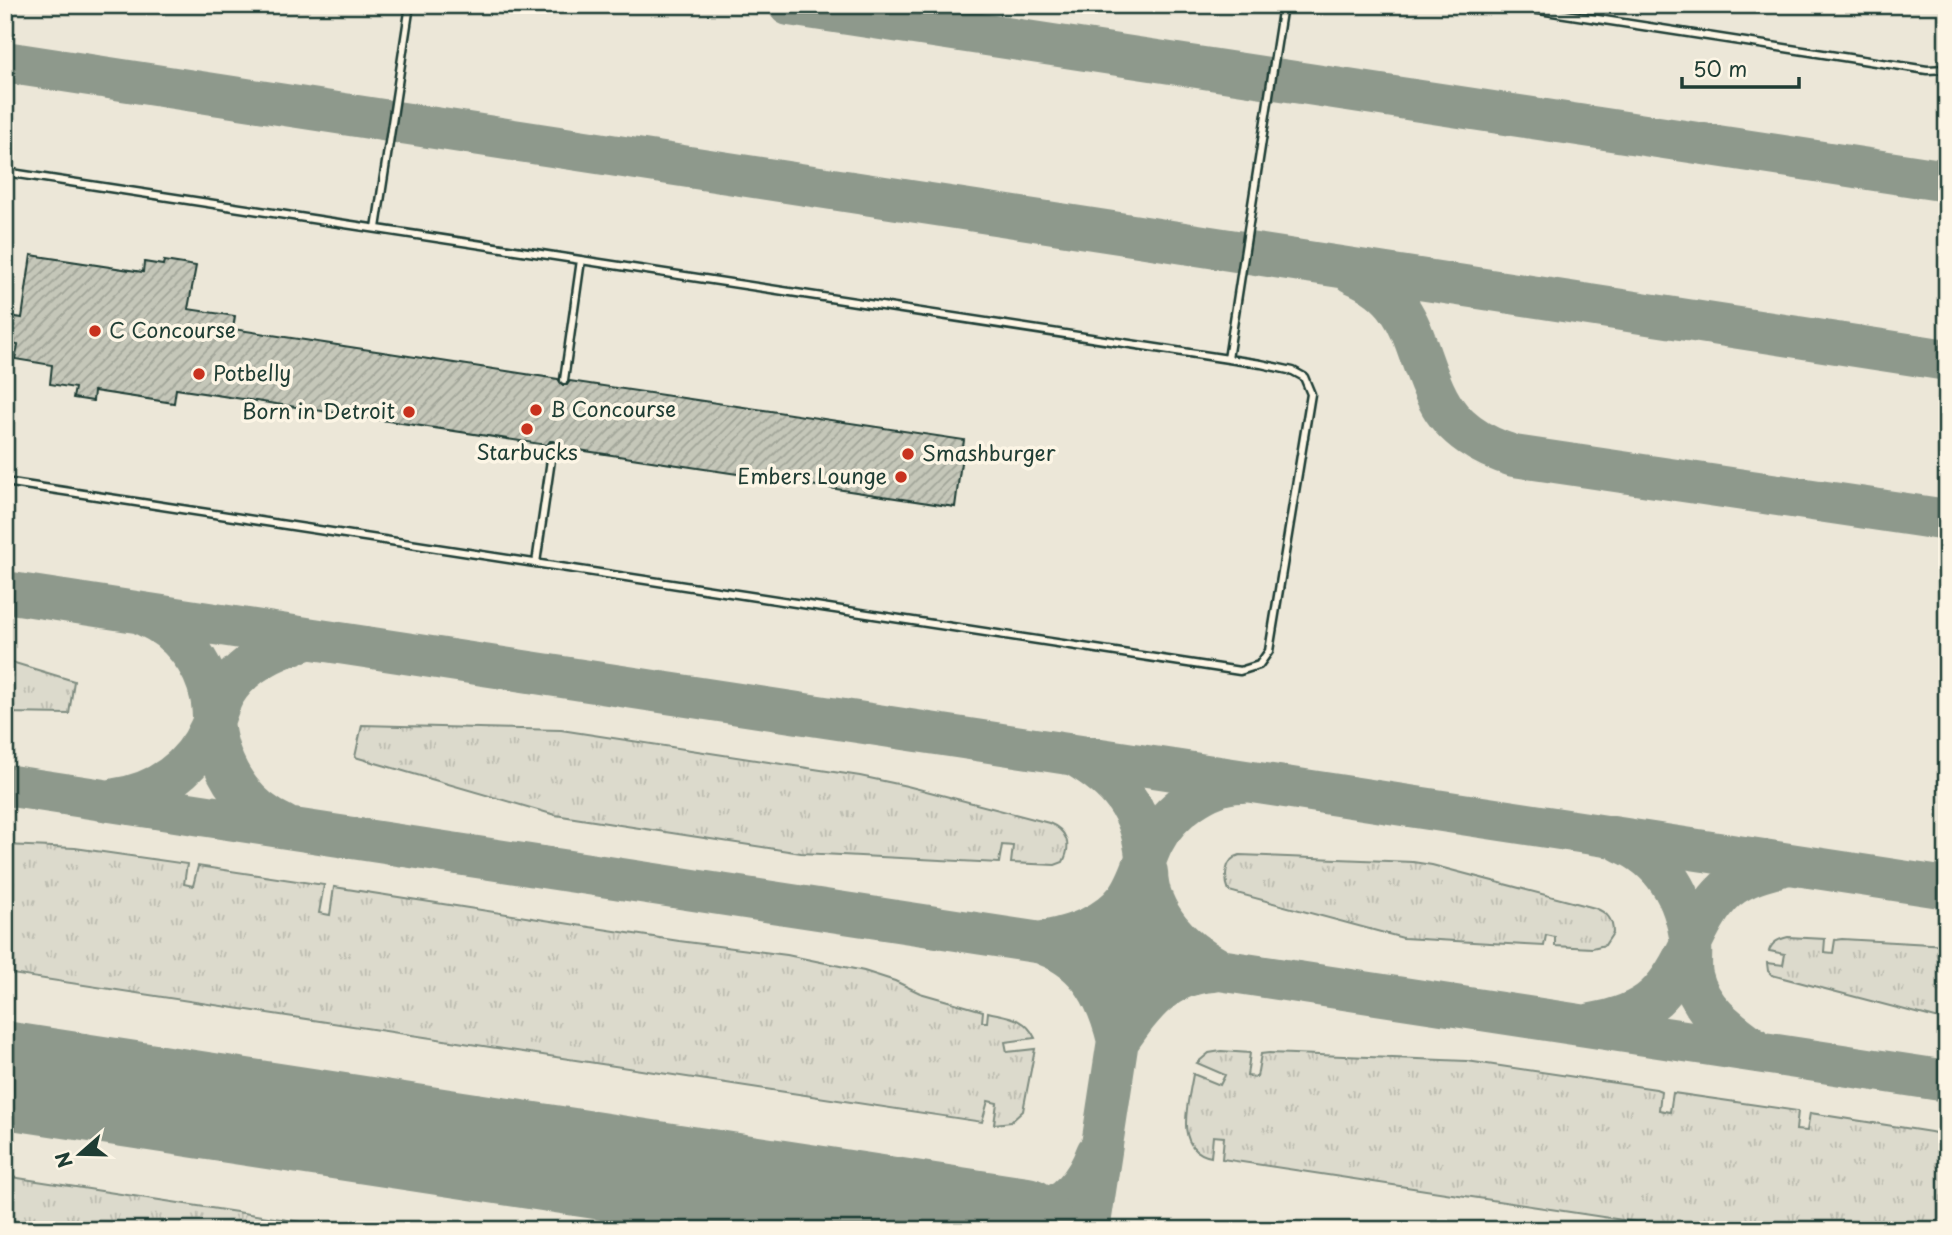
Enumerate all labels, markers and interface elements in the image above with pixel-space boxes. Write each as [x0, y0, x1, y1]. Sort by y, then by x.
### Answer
scale bar [1682, 46, 1800, 90]
text: 50 m [1693, 52, 1747, 84]
place label: C Concourse [109, 313, 236, 345]
marker: C Concourse [87, 323, 103, 339]
place label: Potbelly [213, 356, 291, 388]
marker: Potbelly [191, 366, 207, 382]
place label: B Concourse [550, 392, 676, 424]
place label: Born in Detroit [242, 394, 395, 426]
marker: B Concourse [528, 402, 544, 418]
marker: Born in Detroit [401, 404, 417, 420]
marker: Starbucks [519, 421, 535, 437]
place label: Starbucks [476, 435, 578, 467]
place label: Smashburger [922, 436, 1056, 468]
marker: Smashburger [900, 446, 916, 462]
place label: Embers Lounge [737, 459, 887, 491]
marker: Embers Lounge [893, 469, 909, 485]
north arrow [46, 1120, 116, 1190]
text: N [47, 1148, 79, 1172]

